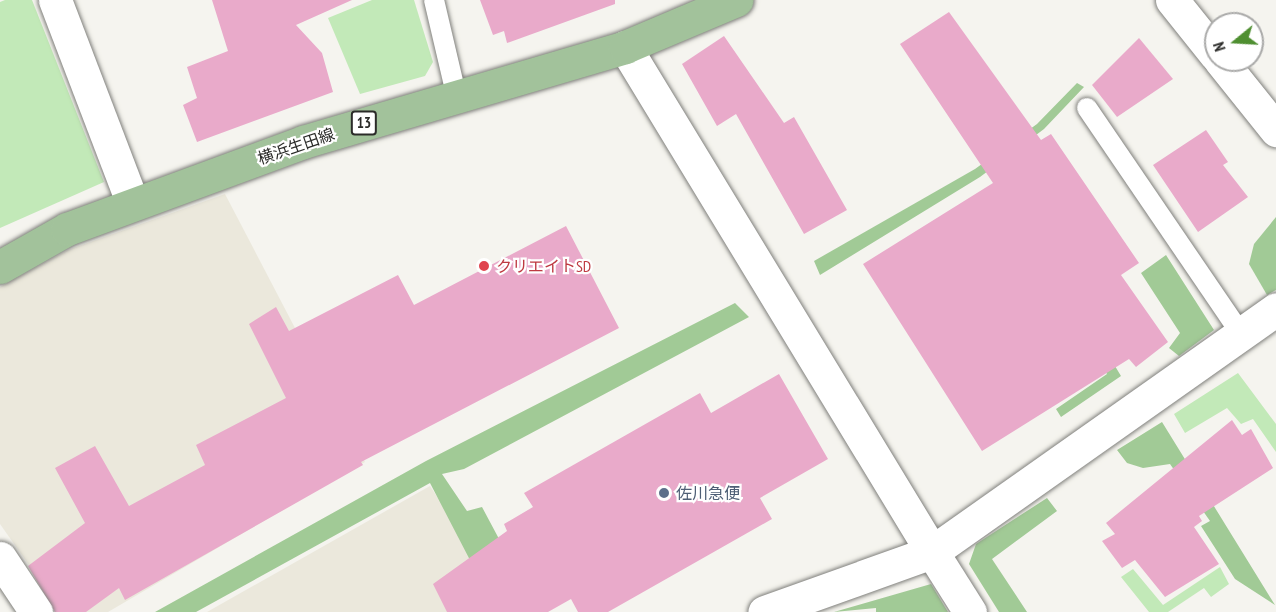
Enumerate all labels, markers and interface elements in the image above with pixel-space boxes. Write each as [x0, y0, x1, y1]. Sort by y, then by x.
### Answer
north arrow [1204, 12, 1264, 72]
text: N [1208, 40, 1230, 54]
road number: 13 [350, 111, 378, 135]
street label: 横浜生田線 [255, 124, 337, 168]
place label: クリエイトSD [496, 256, 591, 276]
marker: クリエイトSD [477, 259, 491, 273]
place label: 佐川急便 [676, 483, 740, 503]
marker: 佐川急便 [657, 486, 671, 500]

